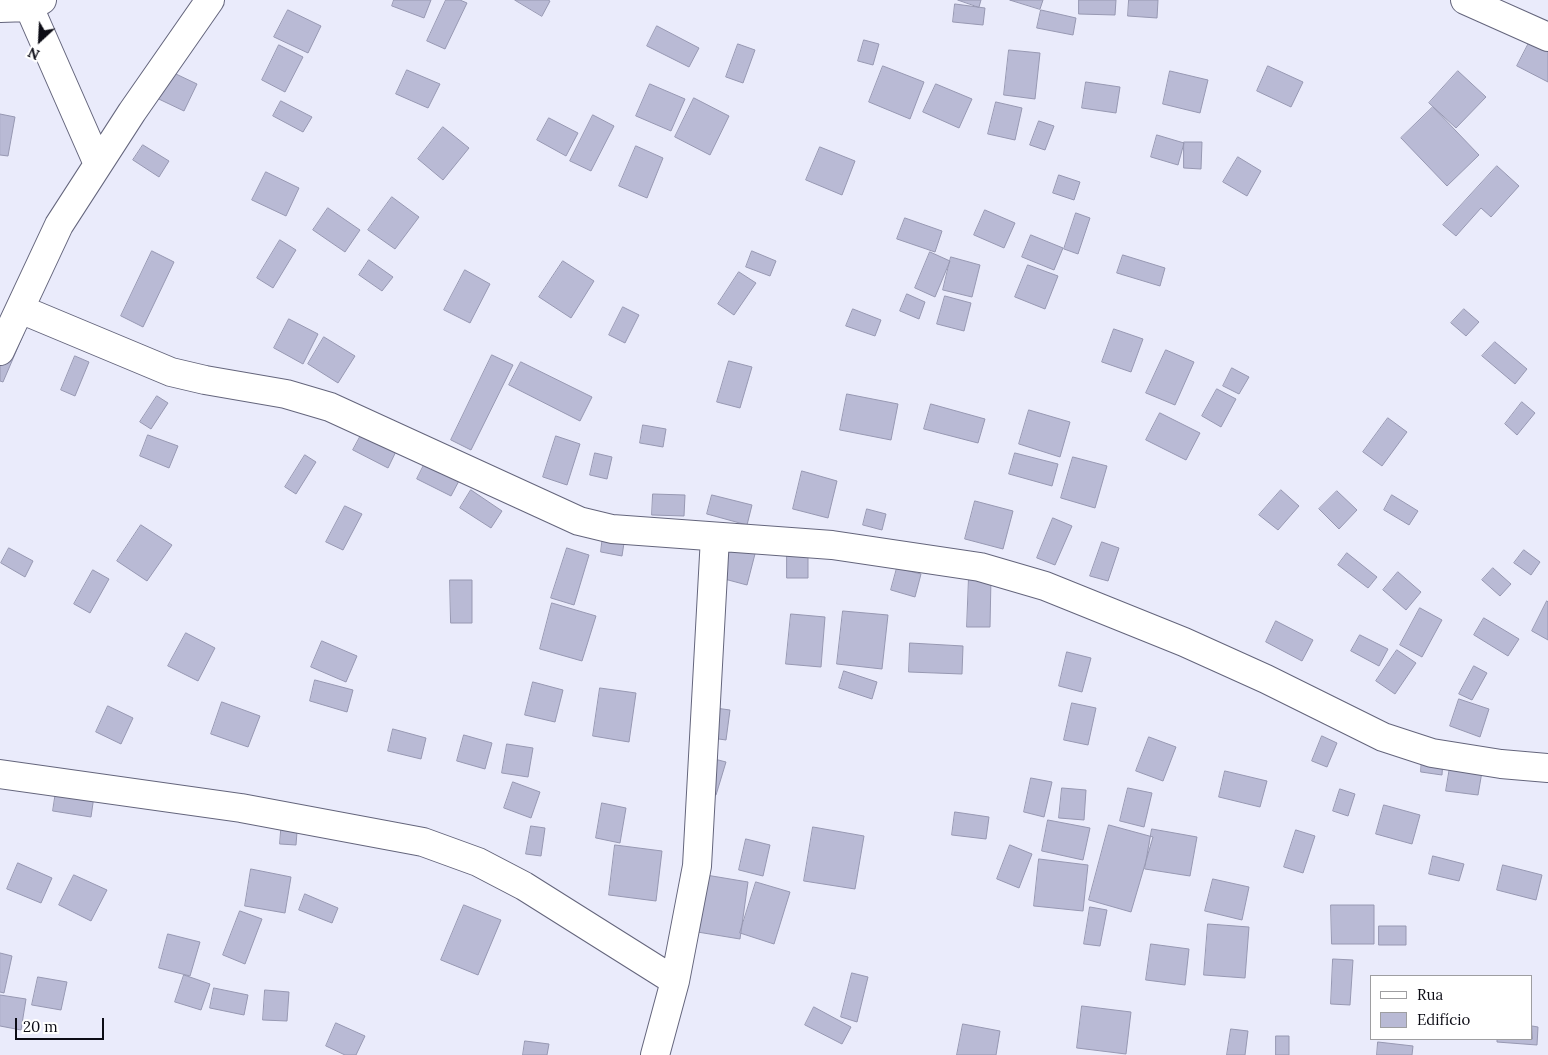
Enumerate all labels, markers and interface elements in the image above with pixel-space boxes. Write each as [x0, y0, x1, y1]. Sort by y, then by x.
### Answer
north arrow [15, 15, 65, 65]
text: N [25, 43, 42, 64]
legend [1370, 975, 1533, 1040]
text: Rua [1417, 985, 1443, 1004]
scale bar [18, 1008, 106, 1040]
text: Edifício [1417, 1010, 1470, 1029]
text: 20 m [23, 1017, 58, 1036]

